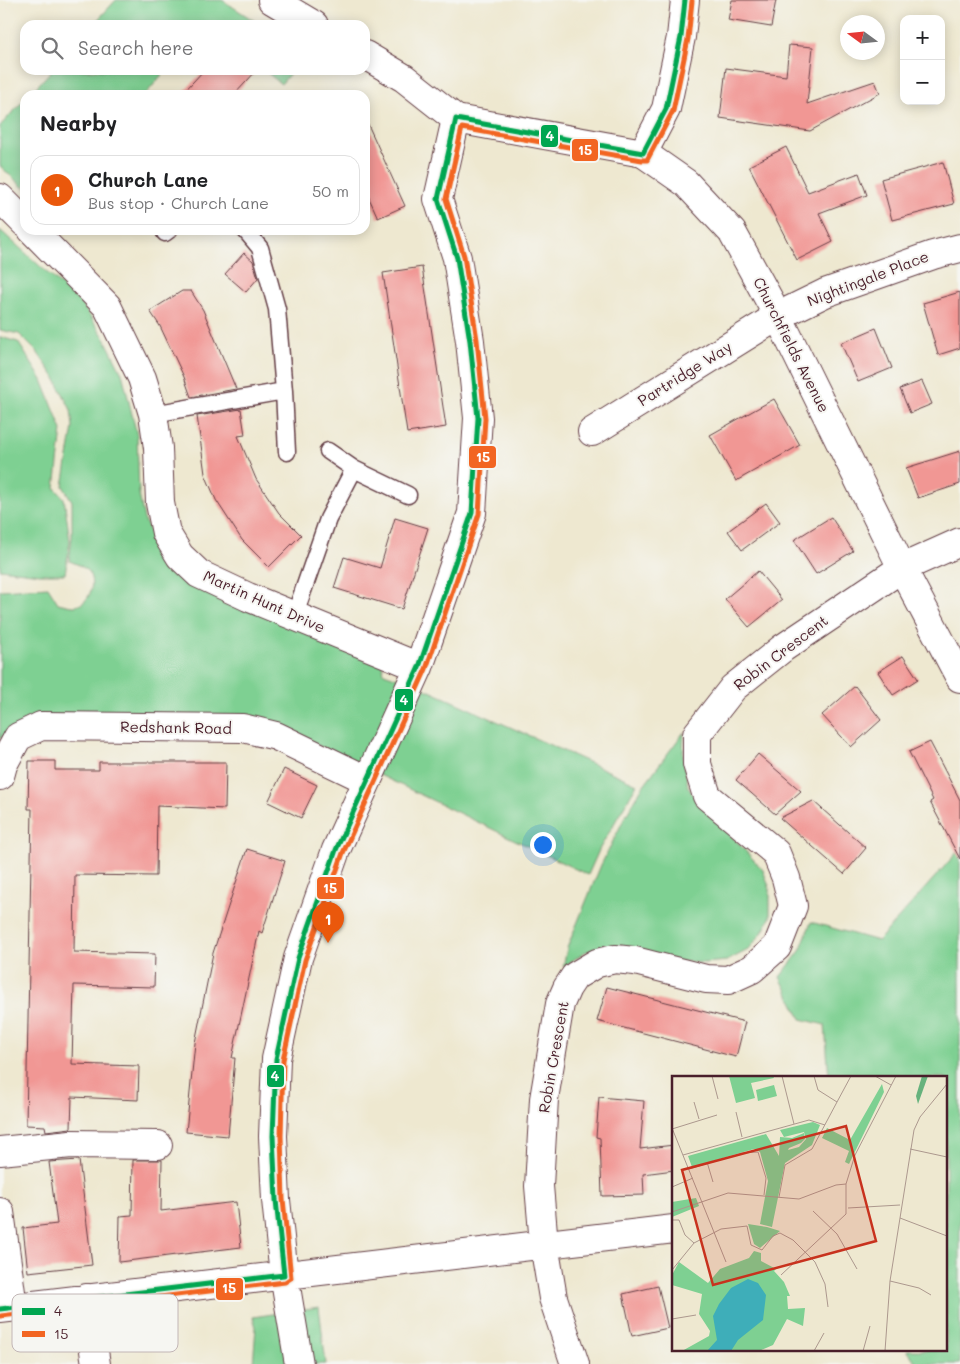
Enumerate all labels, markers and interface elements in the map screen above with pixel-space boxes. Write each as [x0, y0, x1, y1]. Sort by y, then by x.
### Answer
north arrow [840, 15, 885, 60]
map controls [900, 15, 945, 105]
button: + [900, 15, 945, 60]
search box [20, 20, 370, 75]
icon: search [38, 34, 66, 62]
text: Search here [78, 35, 194, 60]
button: − [900, 60, 945, 105]
text: Nearby [40, 109, 117, 136]
line badge: 4 [540, 124, 559, 148]
text: 4 [546, 126, 555, 145]
line badge: 15 [571, 138, 599, 162]
text: 15 [578, 140, 592, 159]
text: Church Lane [88, 167, 208, 192]
text: 1 [53, 180, 61, 201]
text: 50 m [312, 180, 349, 201]
text: Bus stop · Church Lane [88, 192, 269, 213]
street label: Nightingale Place [804, 246, 931, 310]
street label: Churchfields Avenue [749, 274, 835, 416]
street label: Partridge Way [634, 336, 735, 410]
line badge: 15 [468, 445, 497, 469]
text: 15 [476, 447, 490, 466]
street label: Martin Hunt Drive [200, 565, 328, 637]
street label: Robin Crescent [729, 610, 832, 694]
line badge: 4 [394, 688, 414, 712]
text: 4 [400, 690, 409, 709]
street label: Redshank Road [120, 716, 232, 738]
your location [530, 832, 556, 858]
line badge: 15 [316, 876, 345, 900]
text: 15 [323, 878, 337, 897]
pin: 1 [312, 902, 344, 943]
street label: Robin Crescent [533, 999, 573, 1115]
line badge: 4 [266, 1064, 285, 1088]
text: 4 [271, 1066, 280, 1085]
inset map [672, 1076, 948, 1352]
line badge: 15 [215, 1277, 244, 1301]
text: 15 [222, 1278, 236, 1297]
legend [12, 1294, 178, 1352]
text: 4 [54, 1301, 63, 1320]
text: 15 [54, 1324, 68, 1343]

